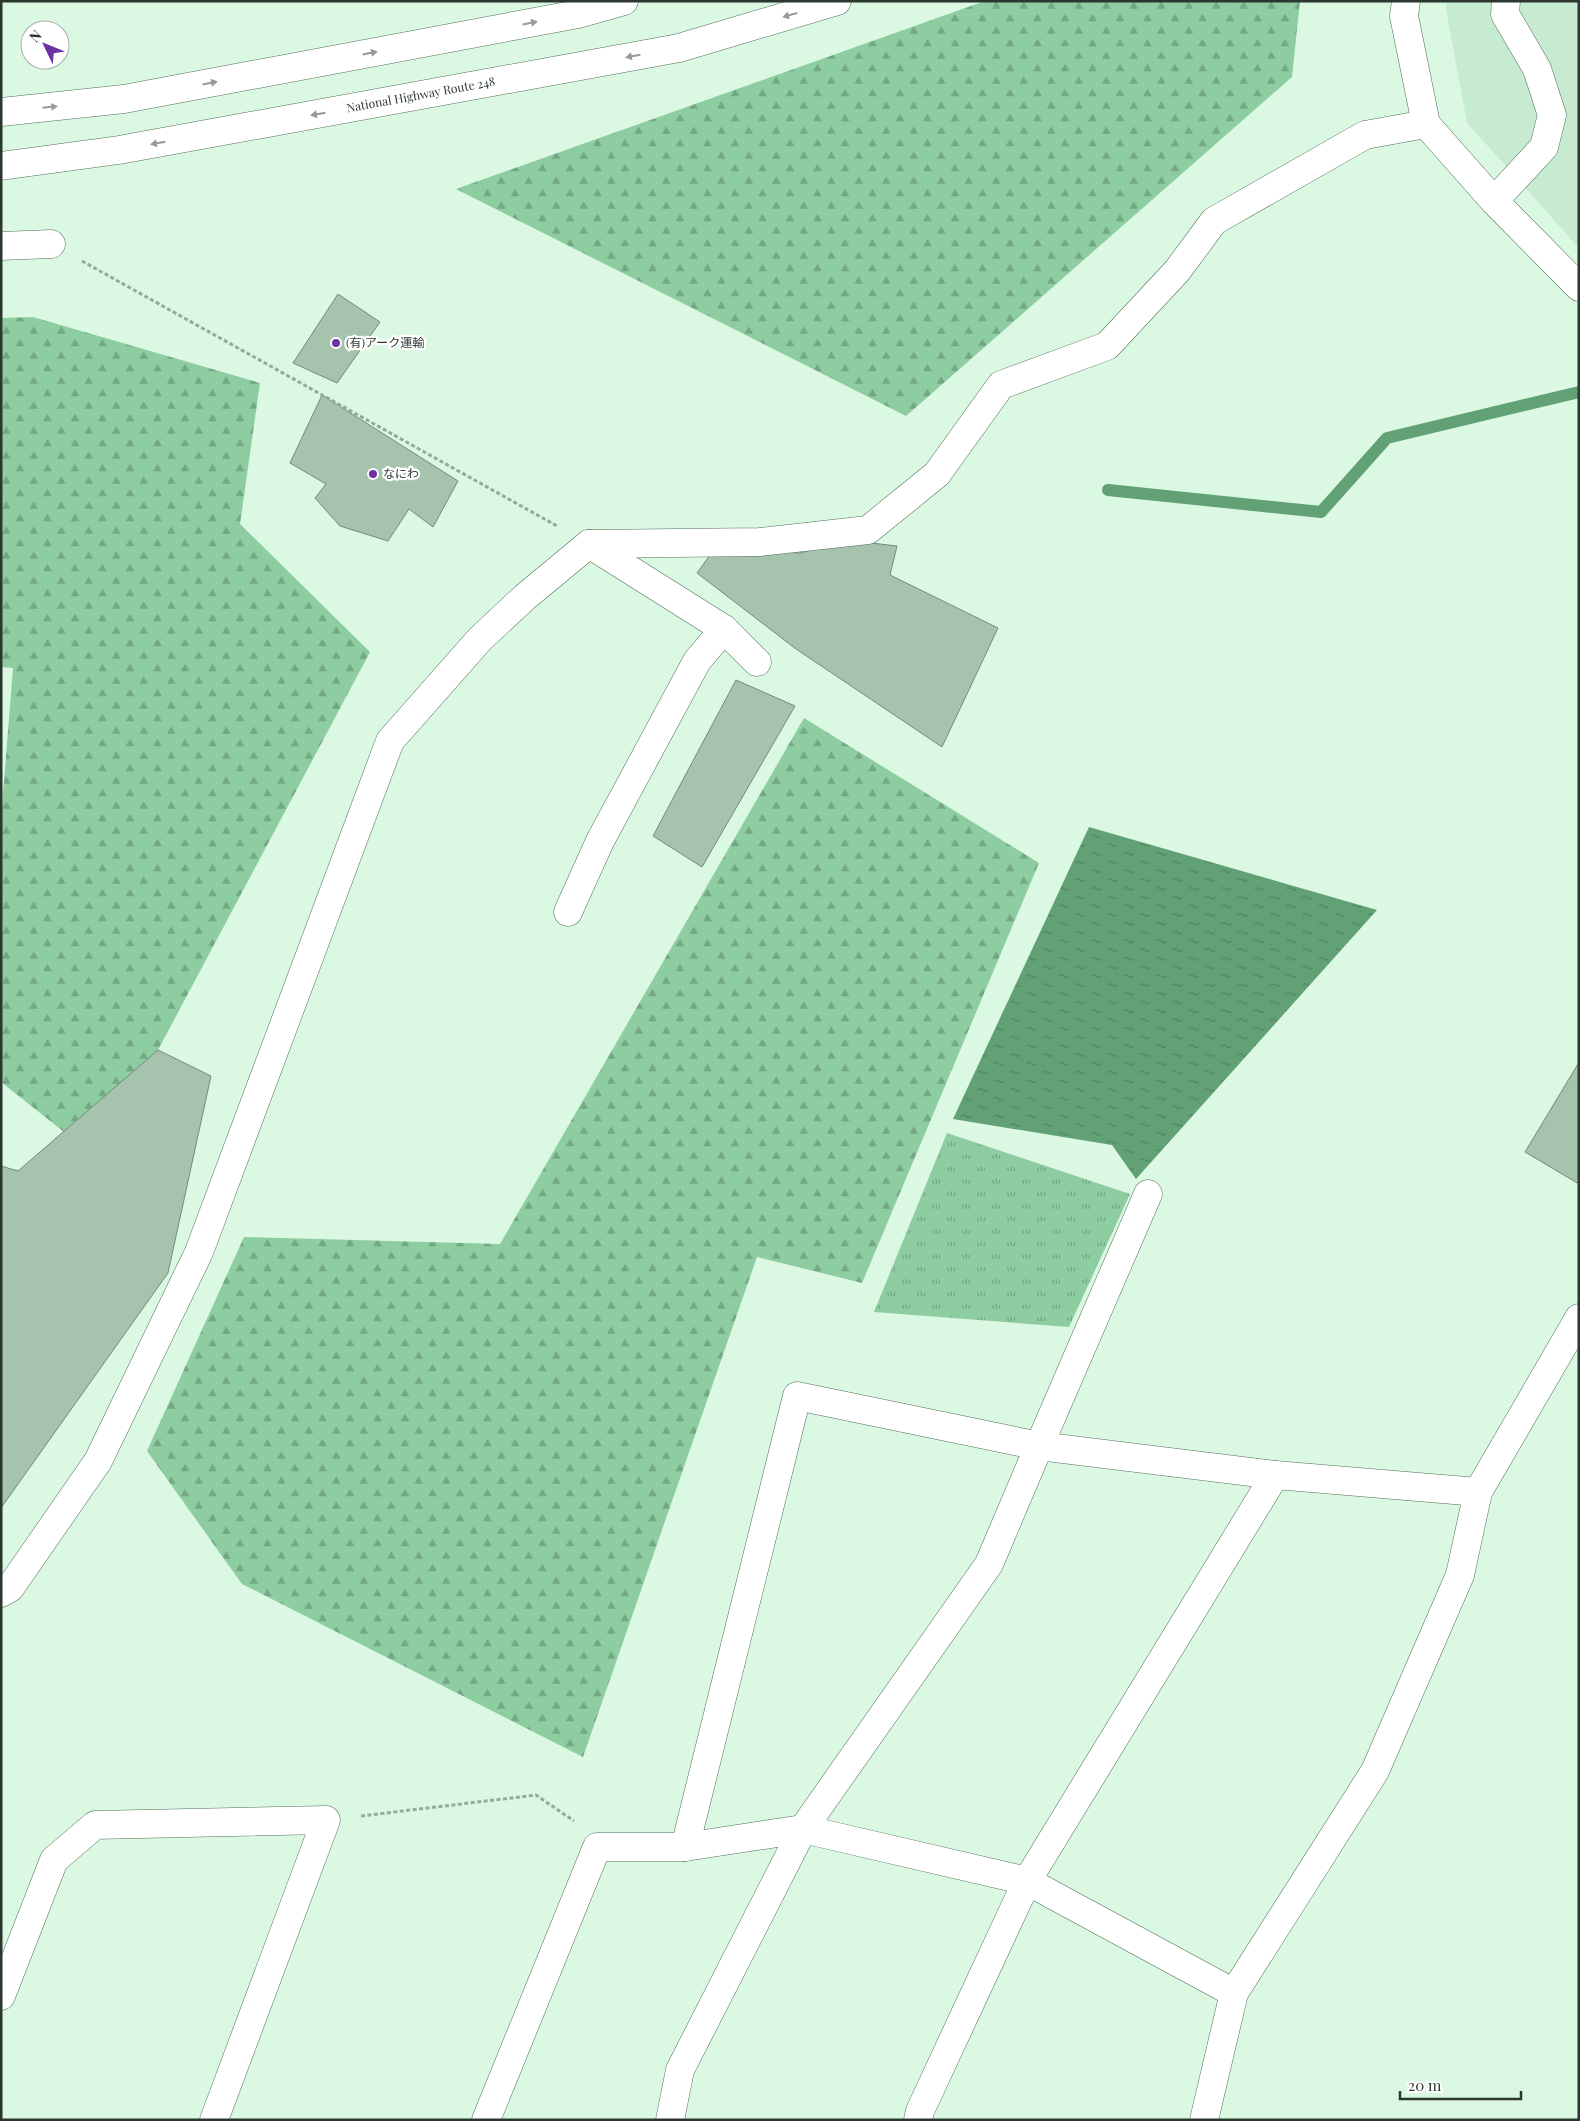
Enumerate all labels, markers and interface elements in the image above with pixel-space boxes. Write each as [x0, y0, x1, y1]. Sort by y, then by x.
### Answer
one-way arrow [782, 12, 797, 20]
one-way arrow [522, 19, 537, 27]
north arrow [20, 20, 70, 70]
text: N [25, 26, 46, 46]
one-way arrow [362, 48, 378, 56]
one-way arrow [624, 53, 640, 61]
street label: National Highway Route 248 [345, 73, 496, 115]
one-way arrow [203, 78, 219, 86]
one-way arrow [42, 103, 58, 111]
one-way arrow [310, 110, 326, 118]
one-way arrow [150, 139, 166, 147]
place label: (有)アーク運輸 [346, 334, 424, 350]
marker: (有)アーク運輸 [330, 337, 342, 349]
place label: なにわ [383, 465, 419, 481]
marker: なにわ [367, 468, 379, 480]
scale bar [1400, 2068, 1521, 2100]
text: 20 m [1408, 2075, 1442, 2095]

